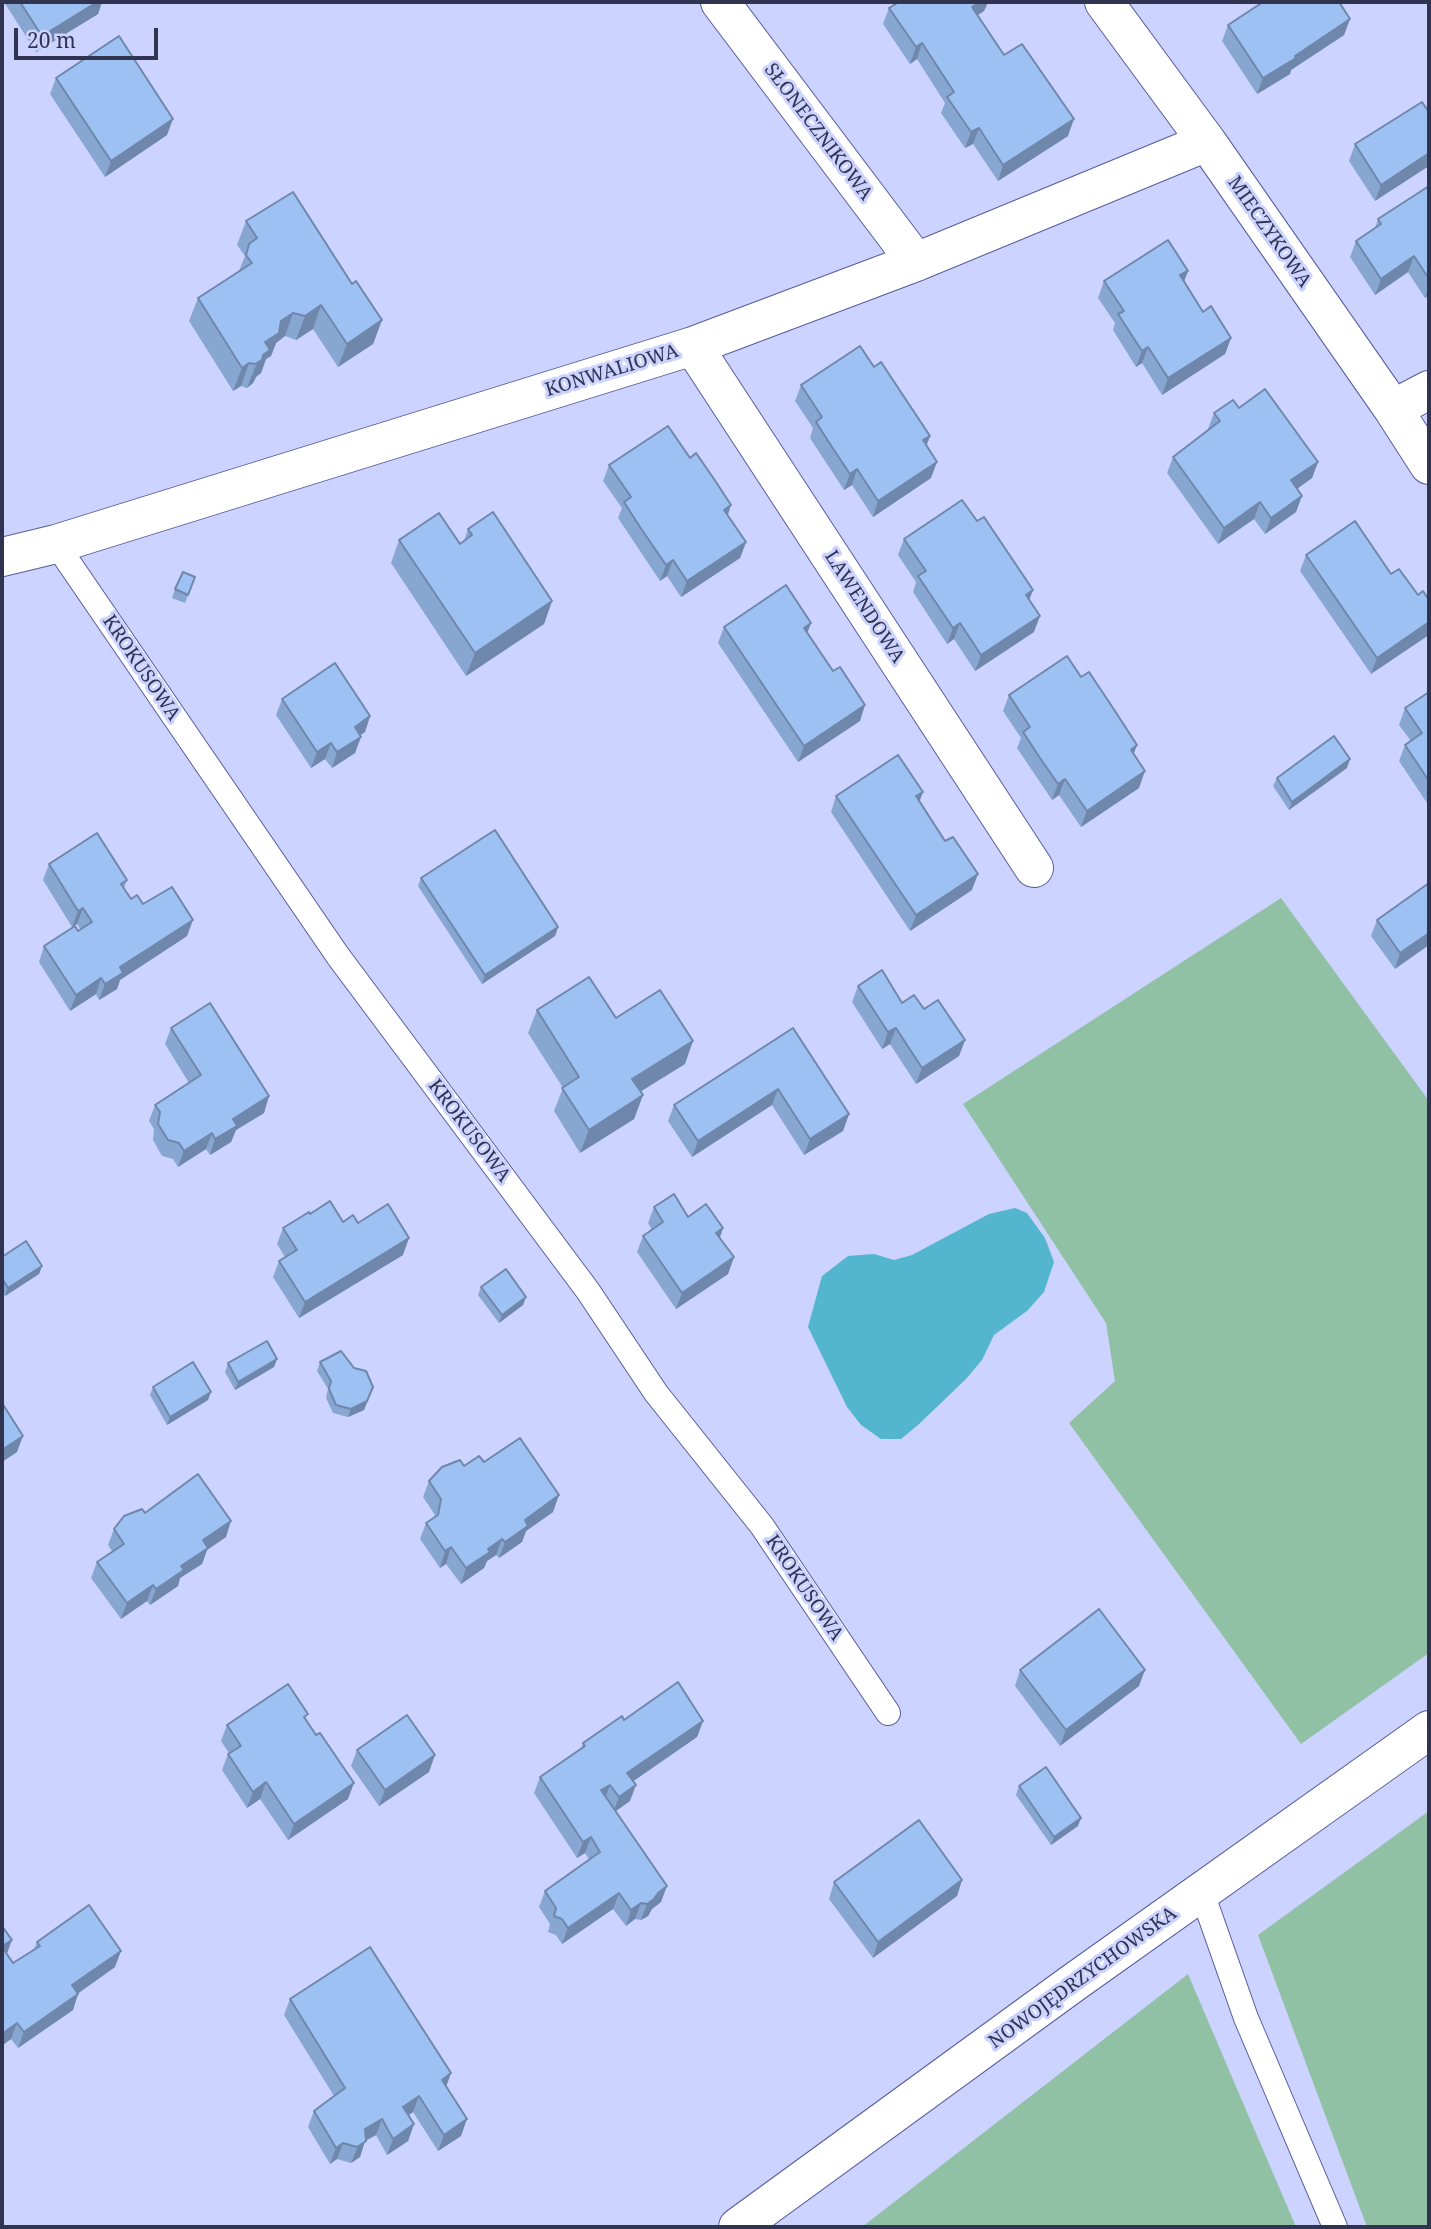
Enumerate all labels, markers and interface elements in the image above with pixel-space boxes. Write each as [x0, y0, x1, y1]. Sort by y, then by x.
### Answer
scale bar [18, 14, 161, 58]
text: 20 m [27, 26, 76, 54]
street label: SŁONECZNIKOWA [759, 59, 877, 205]
street label: MIECZYKOWA [1222, 172, 1316, 292]
street label: KONWALIOWA [543, 340, 681, 402]
street label: LAWENDOWA [819, 546, 909, 668]
street label: KROKUSOWA [97, 611, 185, 725]
street label: KROKUSOWA [423, 1075, 515, 1187]
street label: KROKUSOWA [760, 1531, 848, 1645]
street label: NOWOJĘDRZYCHOWSKA [985, 1902, 1181, 2054]

